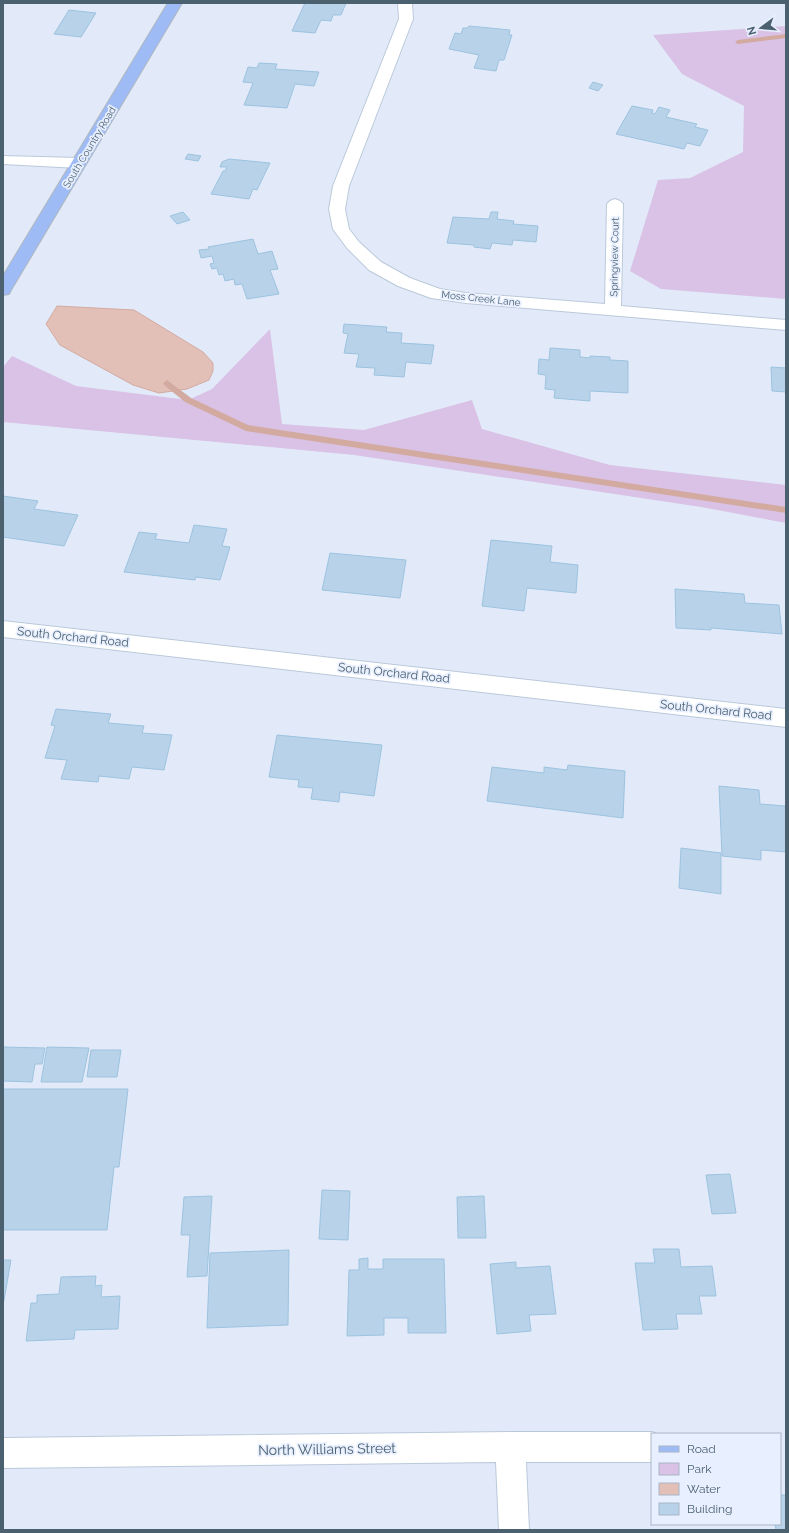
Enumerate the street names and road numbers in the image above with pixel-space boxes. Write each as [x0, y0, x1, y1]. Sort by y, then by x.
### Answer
street label: South Country Road [61, 105, 118, 190]
street label: Springview Court [608, 217, 621, 297]
street label: Moss Creek Lane [441, 289, 521, 308]
street label: South Orchard Road [17, 624, 129, 650]
street label: South Orchard Road [338, 660, 450, 686]
street label: South Orchard Road [660, 697, 772, 723]
street label: North Williams Street [258, 1440, 396, 1458]

